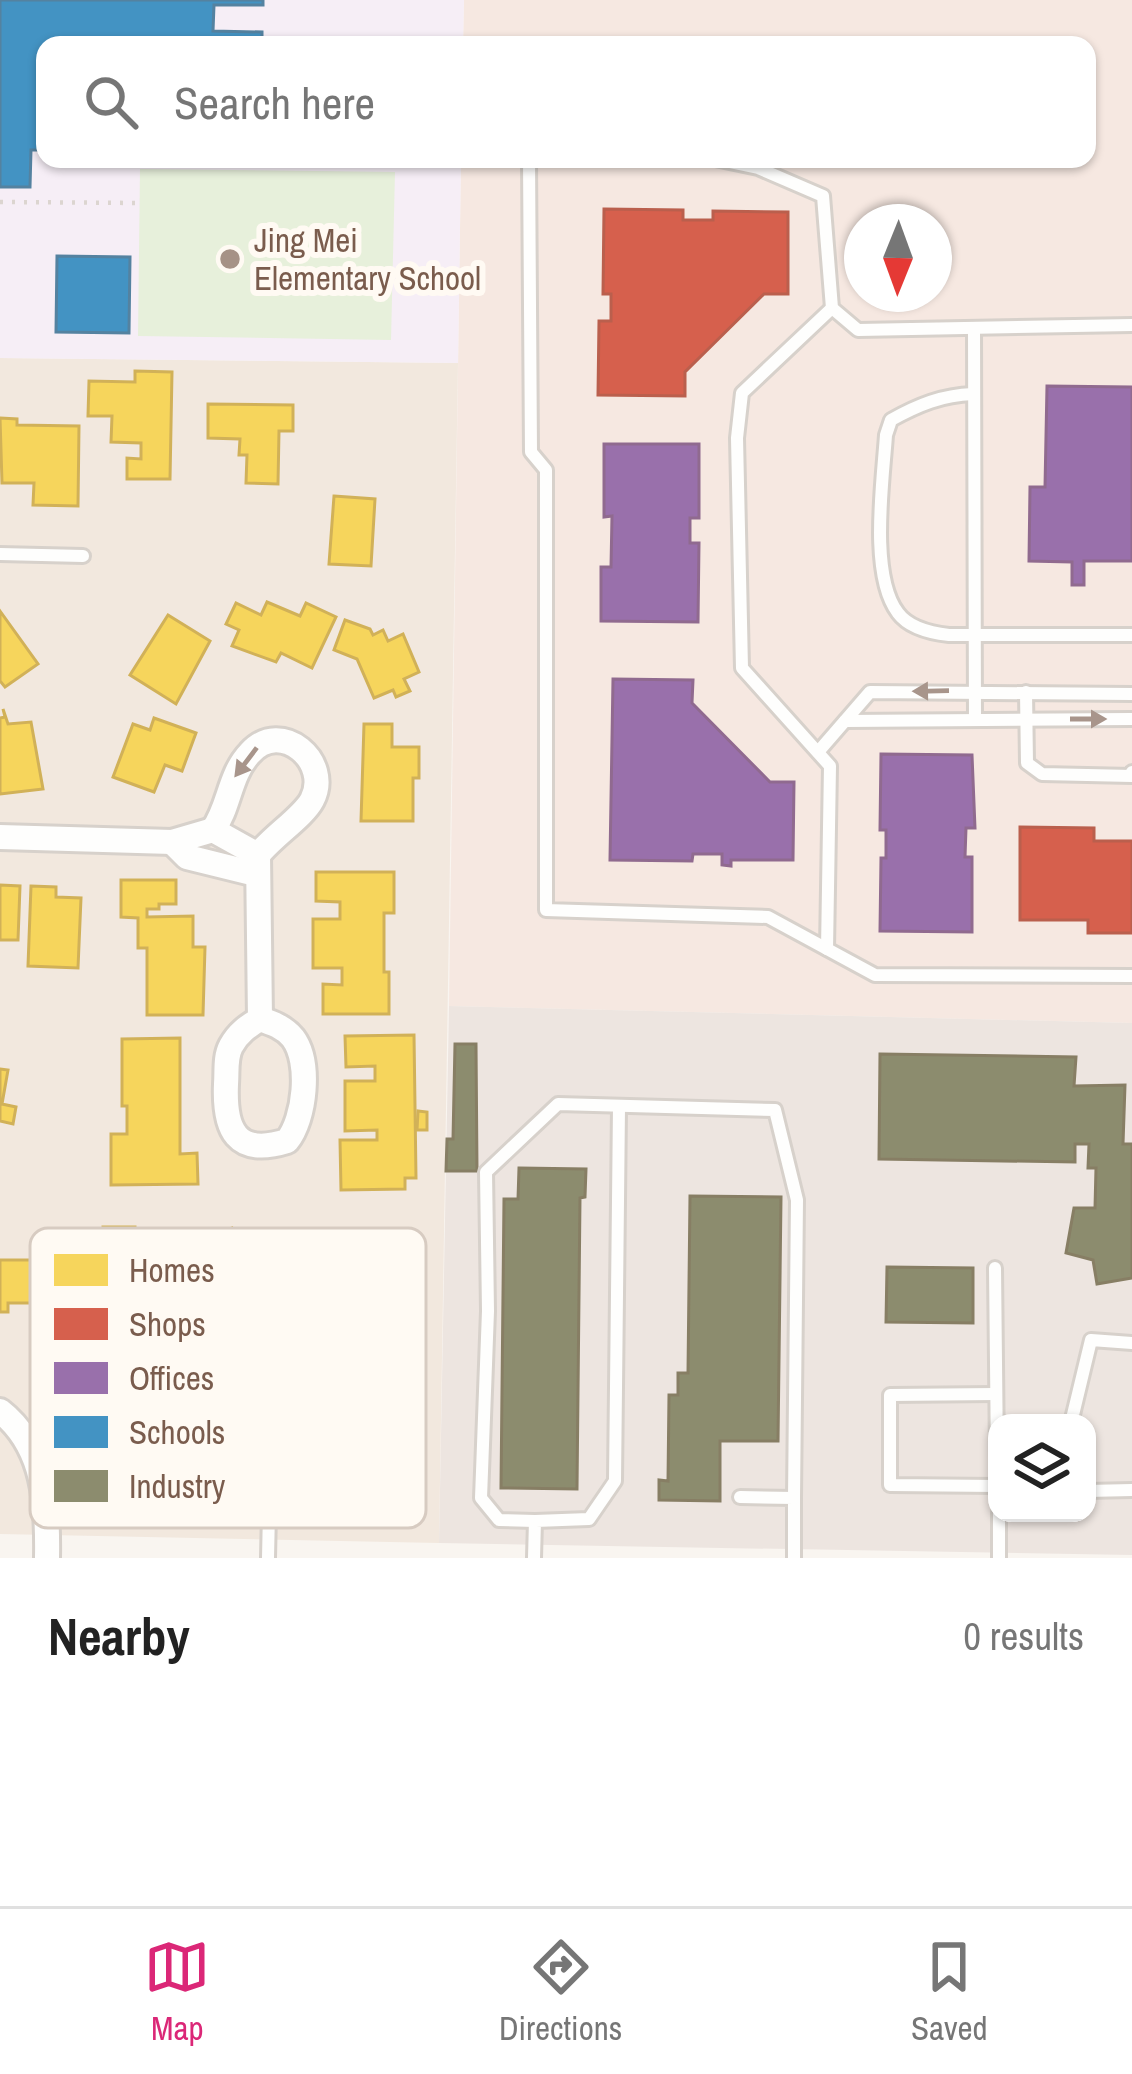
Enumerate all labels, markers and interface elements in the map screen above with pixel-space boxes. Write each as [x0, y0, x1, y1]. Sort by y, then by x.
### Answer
search box [36, 36, 1096, 168]
icon: search [78, 69, 144, 135]
text: Search here [174, 72, 375, 133]
north arrow [844, 204, 952, 312]
place label: Jing Mei Elementary School [254, 218, 481, 300]
marker: Jing Mei Elementary School [217, 246, 243, 272]
one-way arrow [911, 682, 949, 701]
one-way arrow [1070, 709, 1108, 729]
one-way arrow [235, 746, 259, 777]
legend [30, 1228, 426, 1528]
text: Homes [129, 1248, 215, 1292]
text: Shops [129, 1302, 206, 1346]
text: Offices [129, 1356, 214, 1400]
text: Schools [129, 1410, 225, 1454]
map controls [988, 1414, 1096, 1522]
button: layers [988, 1414, 1096, 1522]
text: Industry [129, 1464, 226, 1508]
text: Nearby [48, 1602, 190, 1671]
text: 0 results [963, 1610, 1084, 1662]
tab: Map [144, 1934, 210, 2050]
tab: Directions [499, 1934, 622, 2050]
tab: Saved [911, 1934, 988, 2050]

